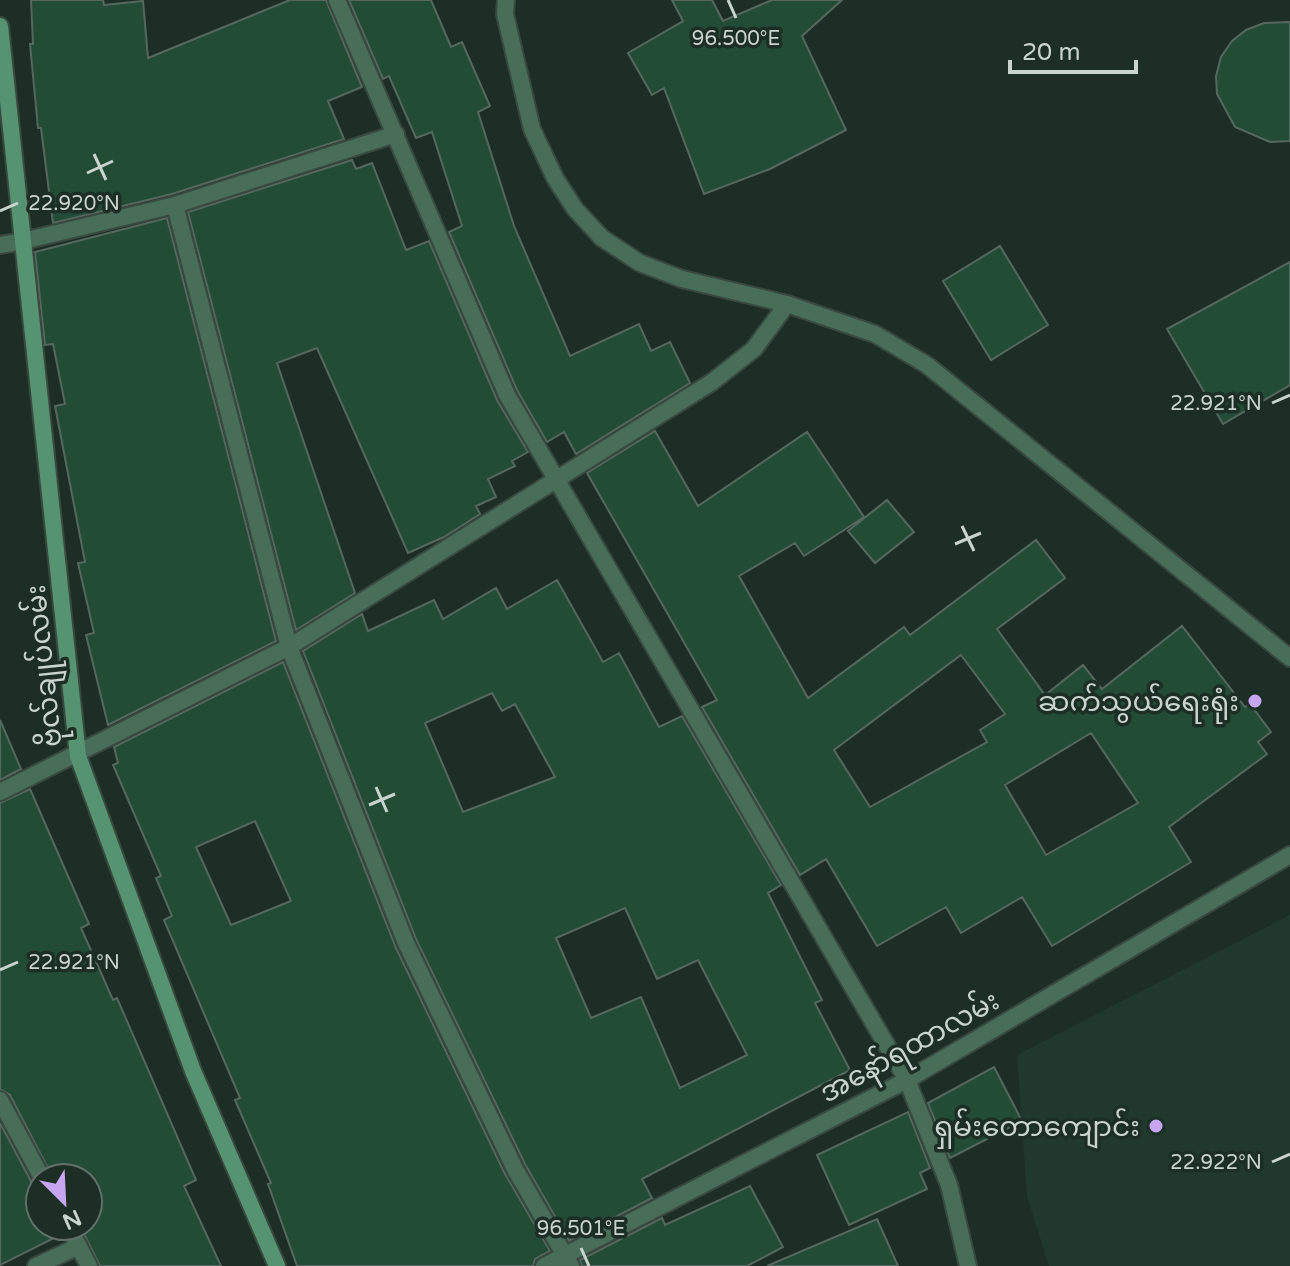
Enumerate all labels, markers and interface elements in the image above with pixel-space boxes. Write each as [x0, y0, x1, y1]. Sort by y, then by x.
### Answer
scale bar [1010, 24, 1136, 74]
text: 96.500°E [692, 27, 780, 51]
text: 20 m [1022, 38, 1080, 67]
text: 22.920°N [28, 192, 120, 216]
text: 22.921°N [1170, 392, 1262, 416]
street label: ဗိုလ်‌ချုပ်‌လမ်း [17, 583, 74, 749]
place label: ဆက်သွယ်ရေးရုံး [1038, 683, 1239, 724]
marker: ဆက်သွယ်ရေးရုံး [1246, 692, 1264, 710]
text: 22.921°N [28, 951, 120, 975]
street label: အ‌နော်‌ရထာလမ်း [813, 982, 1007, 1114]
place label: ရှမ်းတောကျောင်း [934, 1108, 1140, 1149]
marker: ရှမ်းတောကျောင်း [1147, 1117, 1165, 1135]
text: 22.922°N [1170, 1151, 1262, 1175]
north arrow [24, 1162, 104, 1242]
text: N [58, 1204, 85, 1235]
text: 96.501°E [537, 1217, 625, 1241]

